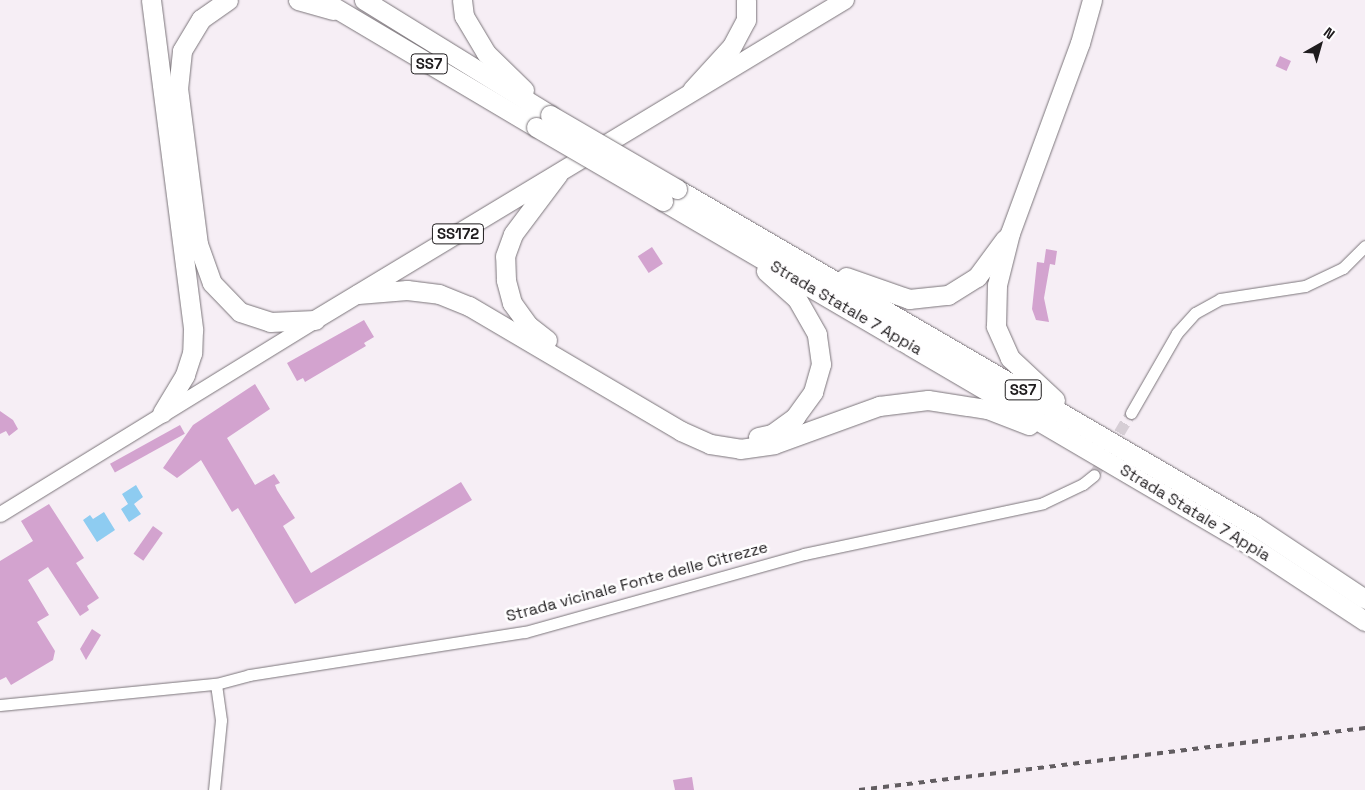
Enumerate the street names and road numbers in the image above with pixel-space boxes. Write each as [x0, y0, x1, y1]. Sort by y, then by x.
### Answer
road number: SS7 [410, 52, 448, 76]
road number: SS172 [432, 222, 484, 246]
street label: Strada Statale 7 Appia [767, 257, 925, 359]
road number: SS7 [1004, 378, 1042, 402]
street label: Strada Statale 7 Appia [1116, 460, 1274, 566]
street label: Strada vicinale Fonte delle Citrezze [504, 538, 770, 626]

